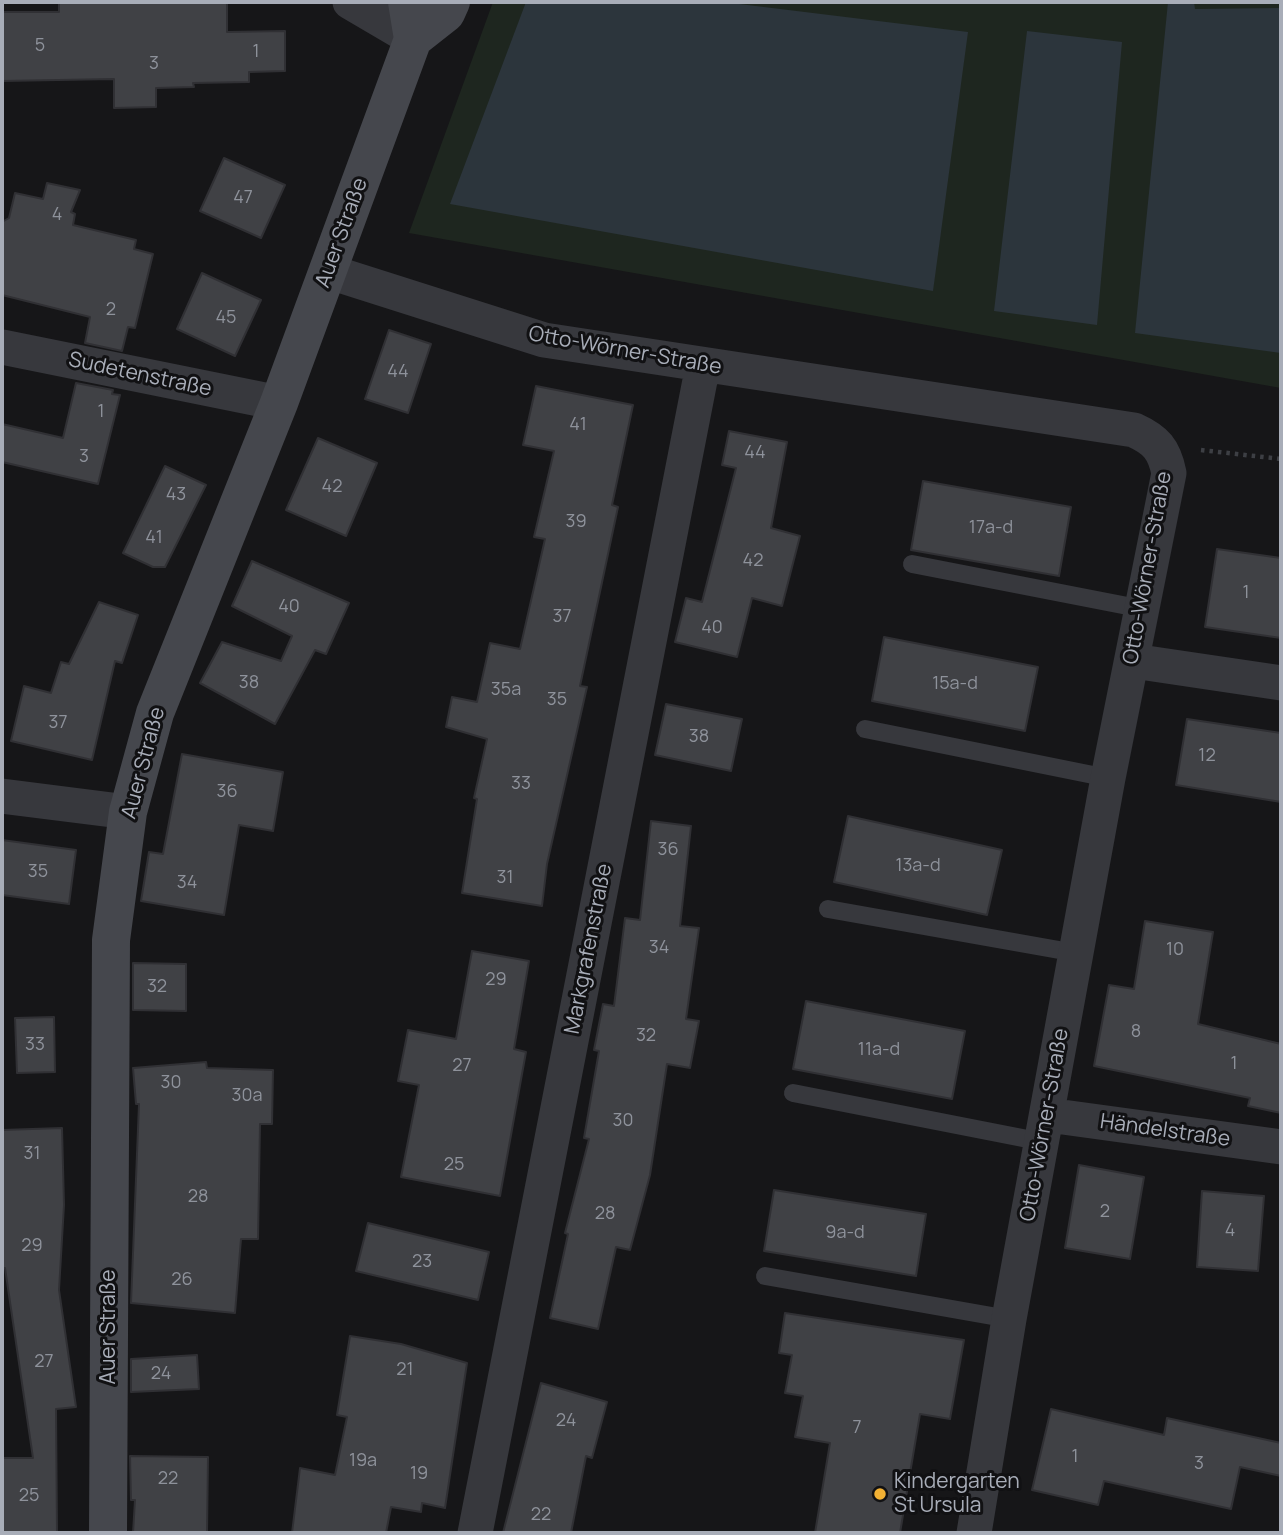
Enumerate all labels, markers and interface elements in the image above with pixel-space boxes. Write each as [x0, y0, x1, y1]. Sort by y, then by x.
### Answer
house number: 5 [35, 35, 45, 57]
house number: 1 [252, 41, 260, 63]
house number: 3 [149, 53, 159, 75]
street label: Auer Straße [311, 175, 373, 291]
house number: 47 [233, 187, 253, 209]
house number: 4 [52, 204, 62, 226]
house number: 2 [106, 299, 116, 321]
house number: 45 [215, 307, 237, 329]
street label: Otto-Wörner-Straße [527, 322, 723, 380]
street label: Sudetenstraße [66, 348, 214, 402]
house number: 44 [387, 361, 409, 383]
house number: 1 [97, 401, 105, 423]
house number: 41 [569, 414, 587, 436]
house number: 44 [744, 442, 766, 464]
house number: 3 [79, 446, 89, 468]
street label: Otto-Wörner-Straße [1119, 470, 1177, 666]
house number: 42 [322, 476, 342, 498]
house number: 43 [166, 484, 186, 506]
house number: 39 [565, 511, 587, 533]
house number: 17a-d [969, 517, 1013, 539]
house number: 41 [145, 527, 163, 549]
house number: 42 [743, 550, 763, 572]
house number: 1 [1242, 582, 1250, 604]
house number: 40 [278, 596, 300, 618]
house number: 37 [553, 606, 571, 628]
house number: 40 [701, 617, 723, 639]
house number: 38 [239, 672, 259, 694]
house number: 15a-d [932, 673, 978, 695]
house number: 35a [491, 679, 521, 701]
house number: 35 [547, 689, 567, 711]
street label: Auer Straße [117, 704, 171, 822]
house number: 37 [49, 712, 67, 734]
house number: 38 [689, 726, 709, 748]
house number: 12 [1198, 745, 1216, 767]
house number: 33 [511, 773, 531, 795]
house number: 36 [216, 781, 238, 803]
house number: 36 [657, 839, 679, 861]
house number: 13a-d [895, 855, 941, 877]
house number: 35 [28, 861, 48, 883]
street label: Markgrafenstraße [560, 862, 618, 1036]
house number: 31 [497, 867, 513, 889]
house number: 34 [177, 872, 197, 894]
house number: 34 [649, 937, 669, 959]
house number: 10 [1166, 939, 1184, 961]
house number: 29 [485, 969, 507, 991]
house number: 32 [147, 976, 167, 998]
house number: 8 [1131, 1021, 1141, 1043]
house number: 32 [636, 1025, 656, 1047]
street label: Otto-Wörner-Straße [1016, 1027, 1074, 1223]
house number: 33 [25, 1034, 45, 1056]
house number: 11a-d [858, 1039, 900, 1061]
house number: 1 [1230, 1053, 1238, 1075]
house number: 27 [452, 1055, 472, 1077]
house number: 30 [161, 1072, 181, 1094]
house number: 30a [232, 1085, 262, 1107]
street label: Händelstraße [1098, 1109, 1232, 1153]
house number: 30 [613, 1110, 633, 1132]
house number: 31 [24, 1143, 40, 1165]
house number: 25 [444, 1154, 464, 1176]
house number: 28 [188, 1186, 208, 1208]
house number: 2 [1100, 1201, 1110, 1223]
house number: 28 [595, 1203, 615, 1225]
house number: 4 [1225, 1220, 1235, 1242]
house number: 9a-d [825, 1222, 865, 1244]
house number: 29 [21, 1235, 43, 1257]
house number: 23 [412, 1251, 432, 1273]
house number: 26 [171, 1269, 193, 1291]
street label: Auer Straße [96, 1270, 122, 1384]
house number: 27 [34, 1351, 54, 1373]
house number: 21 [396, 1359, 414, 1381]
house number: 24 [151, 1363, 171, 1385]
house number: 24 [556, 1410, 576, 1432]
house number: 7 [852, 1417, 862, 1439]
house number: 1 [1071, 1446, 1079, 1468]
house number: 19a [349, 1450, 377, 1472]
house number: 3 [1194, 1453, 1204, 1475]
house number: 19 [410, 1463, 428, 1485]
house number: 22 [158, 1468, 178, 1490]
place label: Kindergarten St Ursula [894, 1469, 1020, 1519]
house number: 25 [19, 1485, 39, 1507]
marker: Kindergarten St Ursula [872, 1486, 888, 1502]
house number: 22 [531, 1504, 551, 1526]

